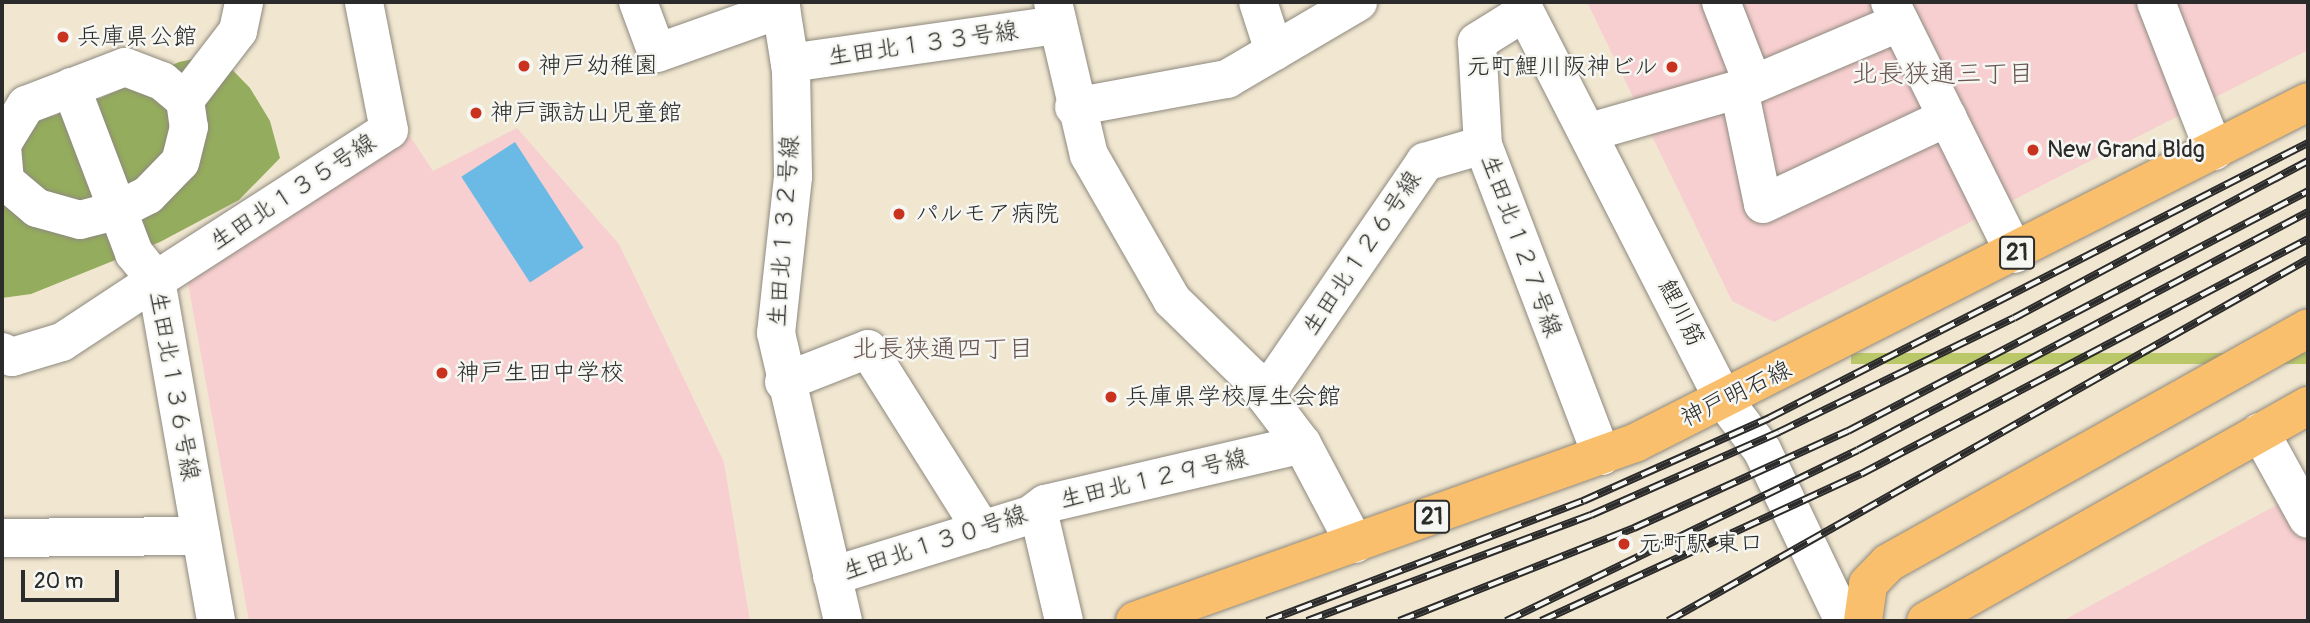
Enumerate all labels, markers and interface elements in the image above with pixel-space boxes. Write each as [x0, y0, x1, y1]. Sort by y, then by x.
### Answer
street label: 生田北１３３号線 [826, 16, 1020, 72]
place label: 兵庫県公館 [77, 23, 197, 51]
marker: 兵庫県公館 [55, 29, 71, 45]
place label: 神戸幼稚園 [538, 52, 658, 80]
place label: 元町鯉川阪神ビル [1466, 53, 1658, 81]
marker: 神戸幼稚園 [516, 58, 532, 74]
marker: 元町鯉川阪神ビル [1664, 59, 1680, 75]
district label: 北長狭通三丁目 [1852, 59, 2034, 91]
place label: 神戸諏訪山児童館 [490, 99, 682, 127]
marker: 神戸諏訪山児童館 [468, 105, 484, 121]
street label: 生田北１３５号線 [205, 128, 381, 256]
street label: 生田北１３２号線 [763, 134, 805, 328]
place label: New Grand Bldg [2047, 136, 2205, 164]
marker: New Grand Bldg [2025, 142, 2041, 158]
street label: 生田北１２７号線 [1475, 151, 1567, 341]
street label: 生田北１２６号線 [1296, 165, 1428, 341]
place label: パルモア病院 [915, 200, 1059, 228]
marker: パルモア病院 [889, 204, 909, 224]
road number: 21 [1998, 234, 2036, 272]
street label: 鯉川筋 [1652, 274, 1710, 352]
street label: 生田北１３６号線 [143, 289, 205, 483]
district label: 北長狭通四丁目 [852, 334, 1034, 366]
street label: 神戸明石線 [1676, 355, 1796, 433]
place label: 神戸生田中学校 [456, 359, 624, 387]
marker: 神戸生田中学校 [434, 365, 450, 381]
place label: 兵庫県学校厚生会館 [1125, 383, 1341, 411]
marker: 兵庫県学校厚生会館 [1103, 389, 1119, 405]
street label: 生田北１２９号線 [1057, 443, 1251, 515]
road number: 21 [1413, 498, 1451, 537]
street label: 生田北１３０号線 [839, 500, 1031, 586]
place label: 元町駅 東口 [1638, 530, 1763, 558]
marker: 元町駅 東口 [1616, 536, 1632, 552]
scale bar [24, 556, 122, 600]
text: 20 m [34, 568, 83, 595]

